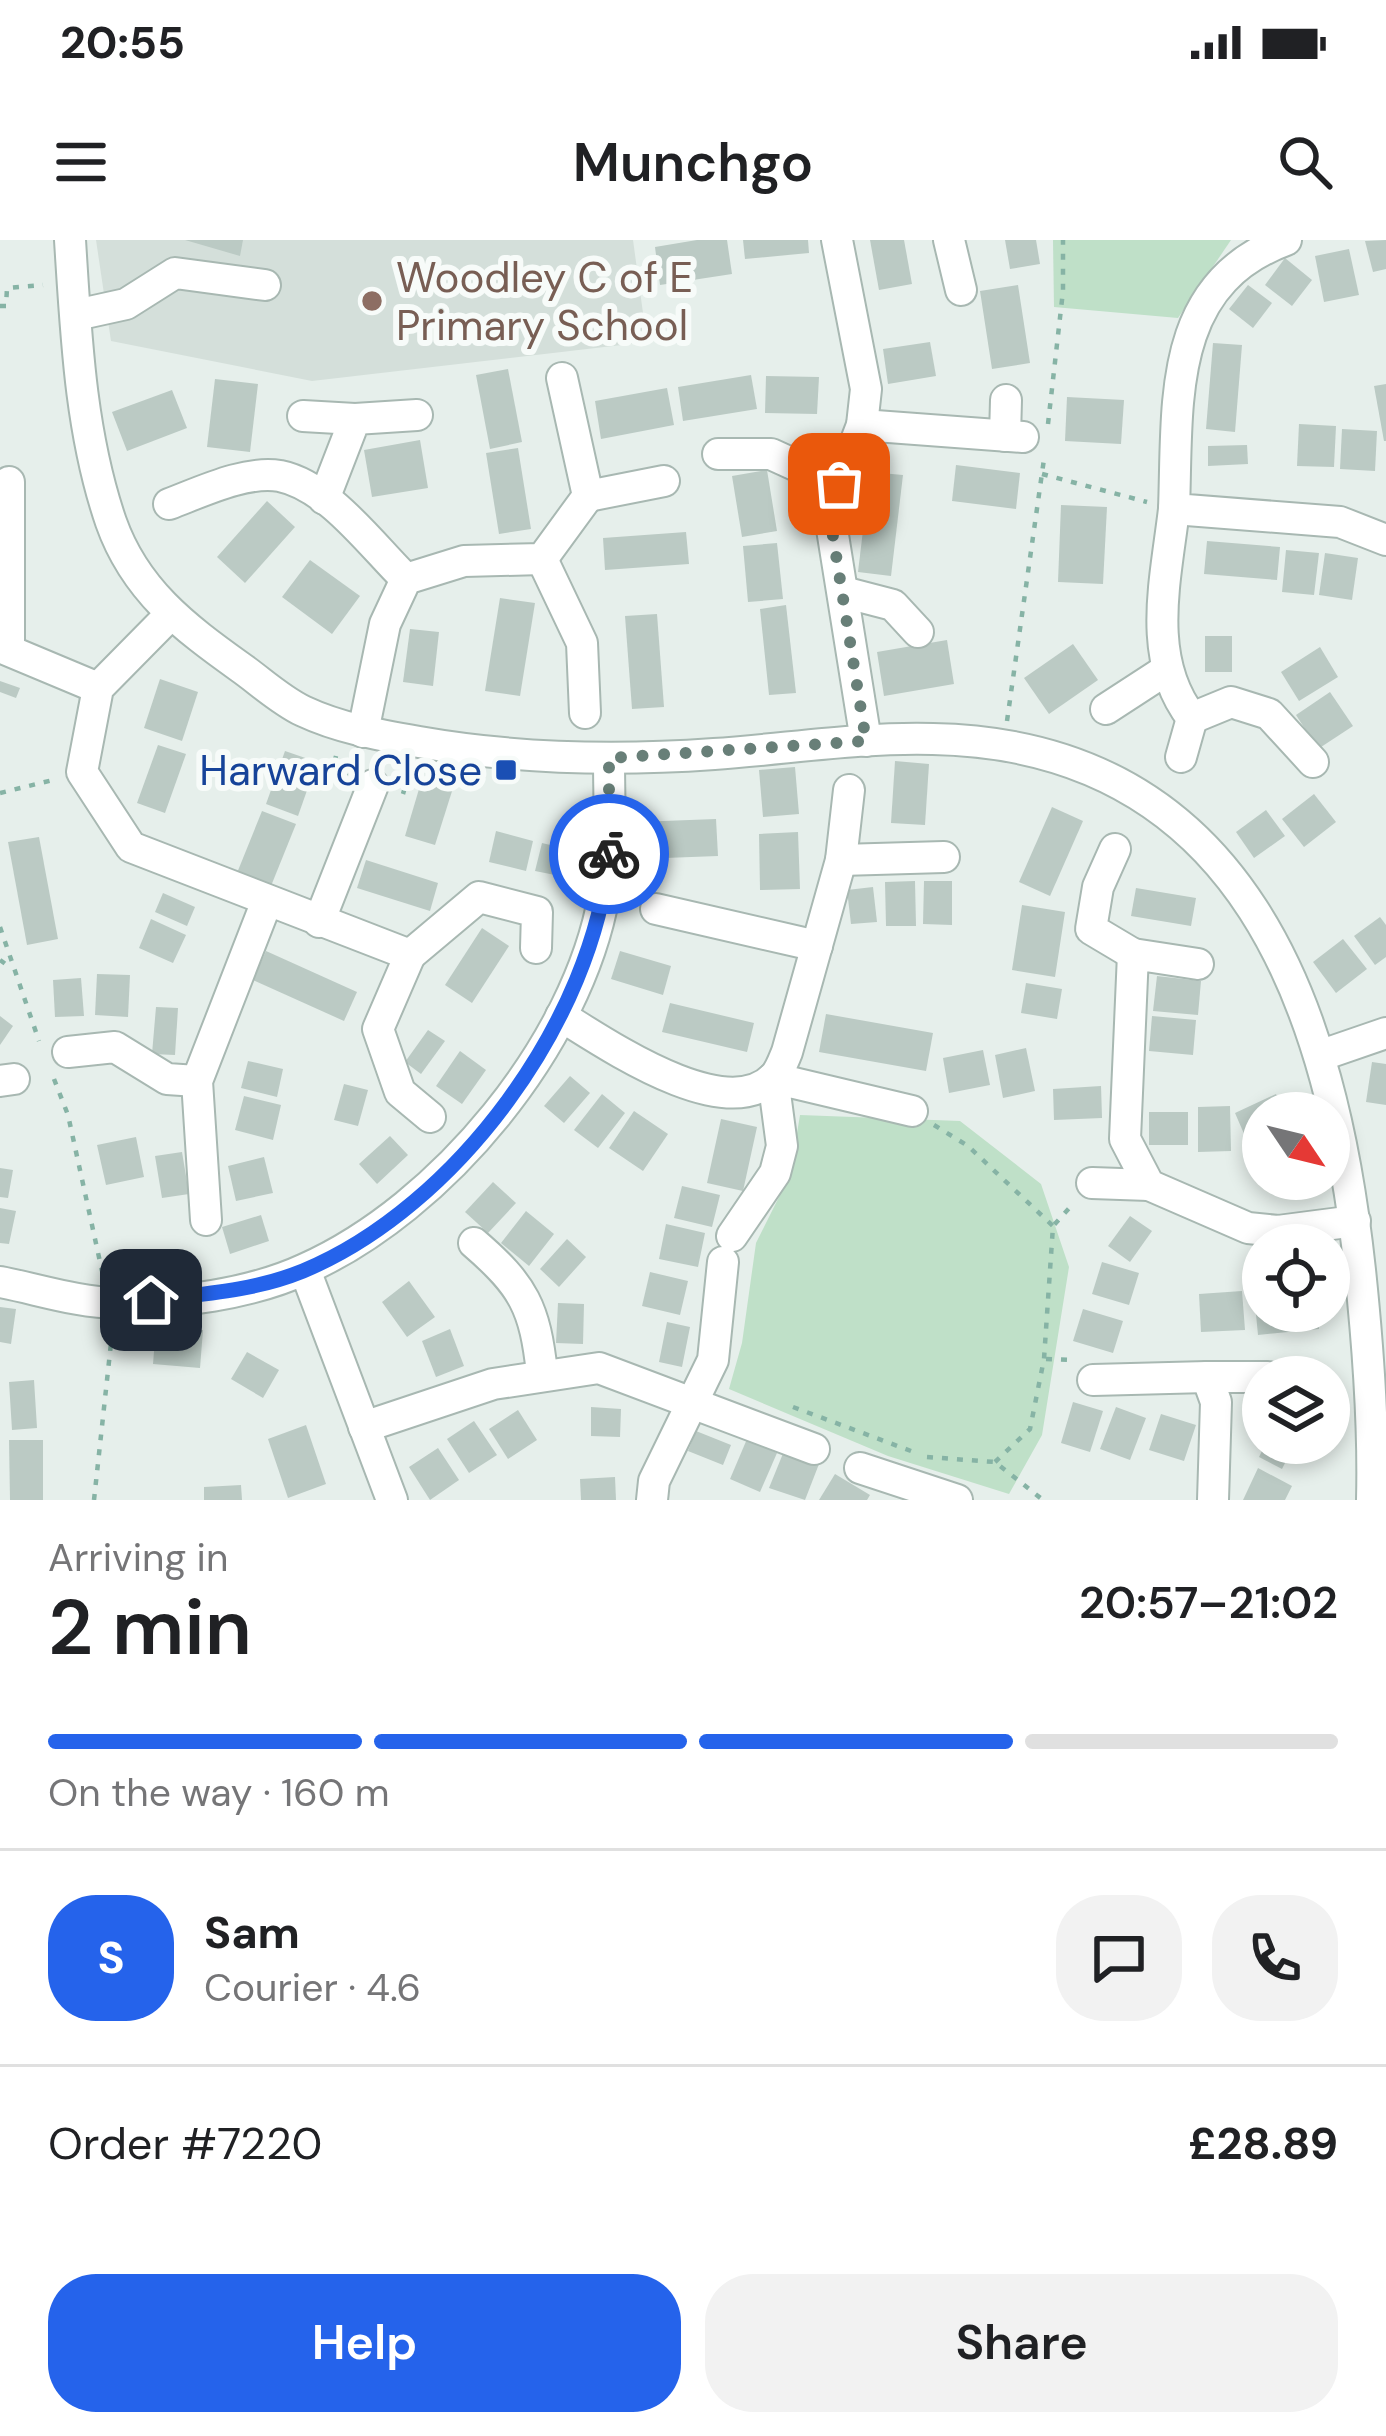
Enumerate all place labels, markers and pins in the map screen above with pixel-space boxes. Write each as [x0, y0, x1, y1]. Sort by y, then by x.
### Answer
place label: Woodley C of E Primary School [396, 250, 693, 353]
marker: Woodley C of E Primary School [359, 288, 385, 314]
pin [788, 433, 890, 535]
place label: Harward Close [199, 743, 482, 798]
marker: Harward Close [493, 757, 519, 783]
pin [100, 1249, 202, 1351]

